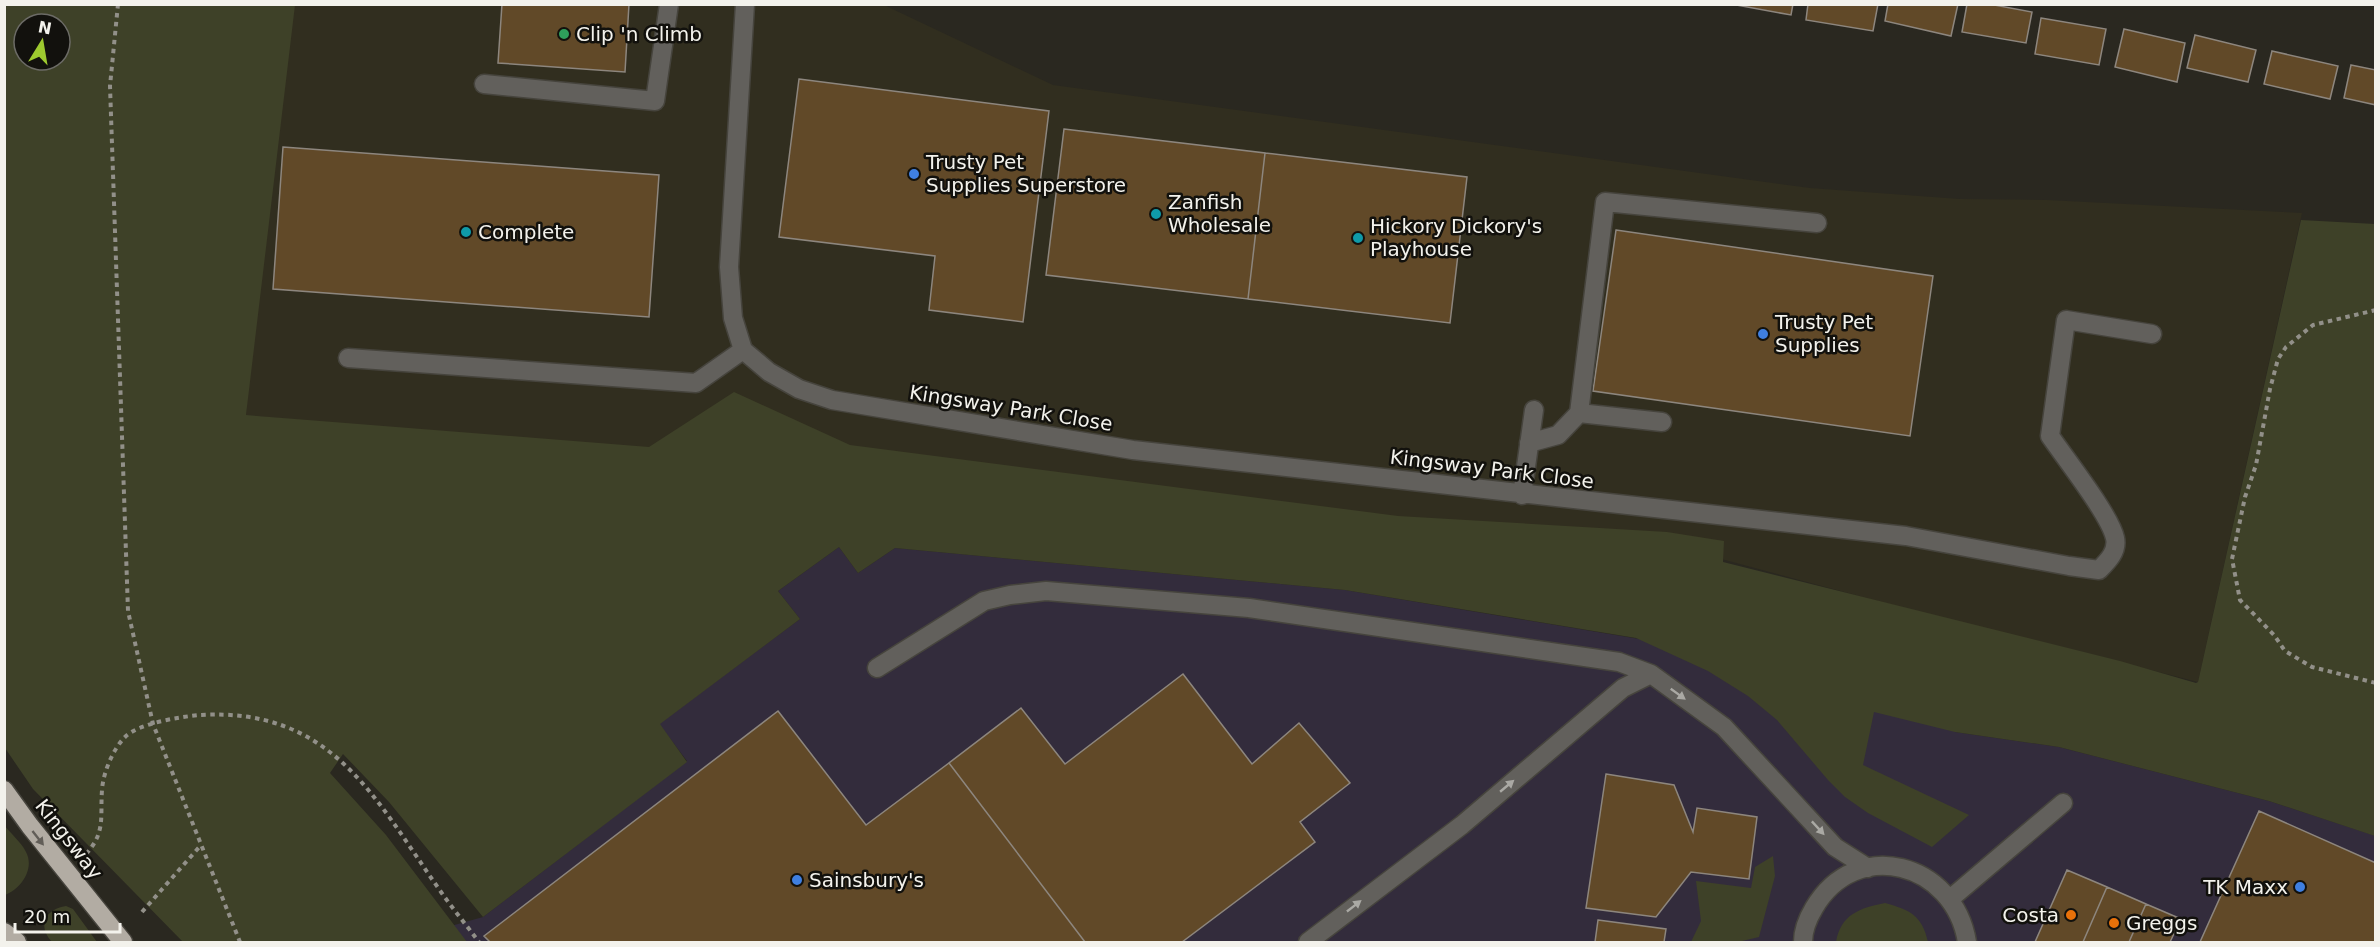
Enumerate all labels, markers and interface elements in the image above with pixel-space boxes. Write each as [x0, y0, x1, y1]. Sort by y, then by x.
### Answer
north arrow [12, 12, 72, 72]
text: N [36, 17, 53, 38]
place label: Clip 'n Climb [576, 22, 702, 46]
marker: Clip 'n Climb [557, 27, 571, 41]
place label: Trusty Pet Supplies Superstore [925, 150, 1126, 197]
marker: Trusty Pet Supplies Superstore [907, 167, 921, 181]
place label: Zanfish Wholesale [1168, 190, 1271, 237]
marker: Zanfish Wholesale [1149, 207, 1163, 221]
place label: Hickory Dickory's Playhouse [1370, 214, 1542, 261]
place label: Complete [478, 220, 574, 244]
marker: Complete [459, 225, 473, 239]
marker: Hickory Dickory's Playhouse [1351, 231, 1365, 245]
place label: Trusty Pet Supplies [1774, 310, 1873, 357]
marker: Trusty Pet Supplies [1756, 327, 1770, 341]
street label: Kingsway Park Close [908, 380, 1114, 436]
street label: Kingsway Park Close [1389, 445, 1595, 493]
one-way arrow [1670, 687, 1685, 699]
one-way arrow [1499, 780, 1514, 793]
street label: Kingsway [30, 794, 108, 884]
one-way arrow [1811, 820, 1824, 835]
one-way arrow [32, 830, 44, 845]
place label: Sainsbury's [809, 868, 924, 892]
marker: Sainsbury's [790, 873, 804, 887]
place label: TK Maxx [2202, 875, 2288, 899]
marker: TK Maxx [2293, 880, 2307, 894]
scale bar [15, 896, 120, 934]
one-way arrow [1346, 900, 1361, 912]
place label: Costa [2002, 903, 2059, 927]
text: 20 m [24, 906, 70, 927]
marker: Costa [2064, 908, 2078, 922]
place label: Greggs [2126, 911, 2197, 935]
marker: Greggs [2107, 916, 2121, 930]

